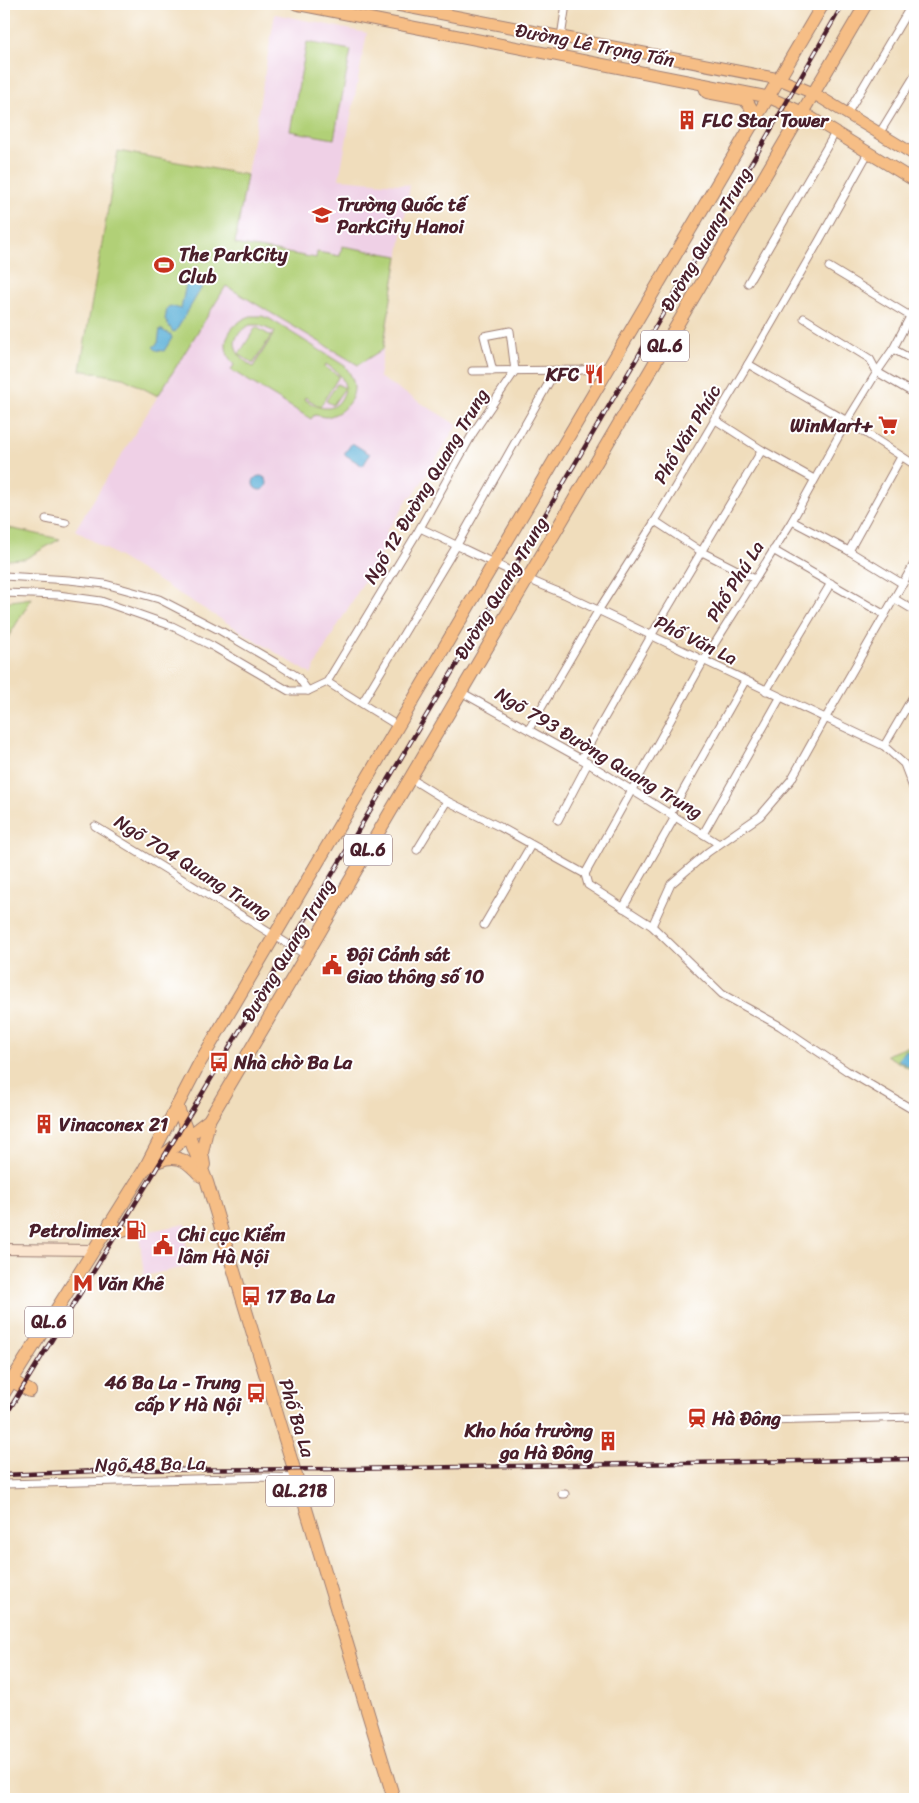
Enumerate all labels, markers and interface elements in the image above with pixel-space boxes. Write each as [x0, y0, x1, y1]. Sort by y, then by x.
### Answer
street label: Đường Lê Trọng Tấn [513, 13, 677, 77]
place label: FLC Star Tower [701, 104, 830, 137]
building icon: FLC Star Tower [676, 109, 698, 131]
street label: Đường Quang Trung [651, 160, 761, 318]
place label: Trường Quốc tế ParkCity Hanoi [337, 188, 469, 243]
school or university icon: Trường Quốc tế ParkCity Hanoi [311, 204, 333, 226]
place label: The ParkCity Club [178, 238, 289, 293]
sports icon: The ParkCity Club [153, 254, 175, 276]
road number: QL.6 [641, 331, 689, 362]
place label: KFC [545, 358, 580, 391]
restaurant icon: KFC [583, 363, 605, 385]
street label: Phố Văn Phúc [644, 377, 730, 490]
street label: Ngõ 12 Đường Quang Trung [354, 381, 498, 590]
place label: WinMart+ [790, 409, 873, 442]
supermarket icon: WinMart+ [877, 414, 899, 436]
street label: Đường Quang Trung [445, 510, 557, 666]
street label: Phố Phú La [697, 533, 773, 628]
street label: Phố Văn La [649, 606, 744, 675]
street label: Ngõ 793 Đường Quang Trung [489, 678, 710, 829]
street label: Ngõ 704 Quang Trung [108, 805, 279, 929]
road number: QL.6 [344, 834, 392, 866]
street label: Đường Quang Trung [232, 872, 344, 1028]
place label: Đội Cảnh sát Giao thông số 10 [346, 938, 484, 993]
public building icon: Đội Cảnh sát Giao thông số 10 [321, 954, 343, 976]
place label: Nhà chờ Ba La [233, 1046, 352, 1079]
bus stop icon: Nhà chờ Ba La [208, 1051, 230, 1073]
place label: Vinaconex 21 [59, 1108, 168, 1141]
building icon: Vinaconex 21 [33, 1113, 55, 1135]
place label: Petrolimex [29, 1214, 122, 1247]
place label: Chi cục Kiểm lâm Hà Nội [177, 1218, 286, 1273]
fuel station icon: Petrolimex [125, 1219, 147, 1241]
public building icon: Chi cục Kiểm lâm Hà Nội [152, 1234, 174, 1256]
place label: Văn Khê [98, 1267, 164, 1300]
metro station icon: Văn Khê [72, 1272, 94, 1294]
place label: 17 Ba La [266, 1280, 335, 1313]
bus stop icon: 17 Ba La [240, 1285, 262, 1307]
road number: QL.6 [25, 1306, 73, 1338]
place label: 46 Ba La - Trung cấp Y Hà Nội [103, 1366, 243, 1421]
street label: Phố Ba La [269, 1375, 325, 1462]
bus stop icon: 46 Ba La - Trung cấp Y Hà Nội [245, 1382, 267, 1404]
place label: Hà Đông [711, 1402, 781, 1435]
station icon: Hà Đông [686, 1407, 708, 1429]
place label: Kho hóa trường ga Hà Đông [464, 1414, 593, 1469]
building icon: Kho hóa trường ga Hà Đông [597, 1430, 619, 1452]
street label: Ngõ 48 Ba La [95, 1447, 206, 1481]
road number: QL.21B [266, 1475, 334, 1506]

